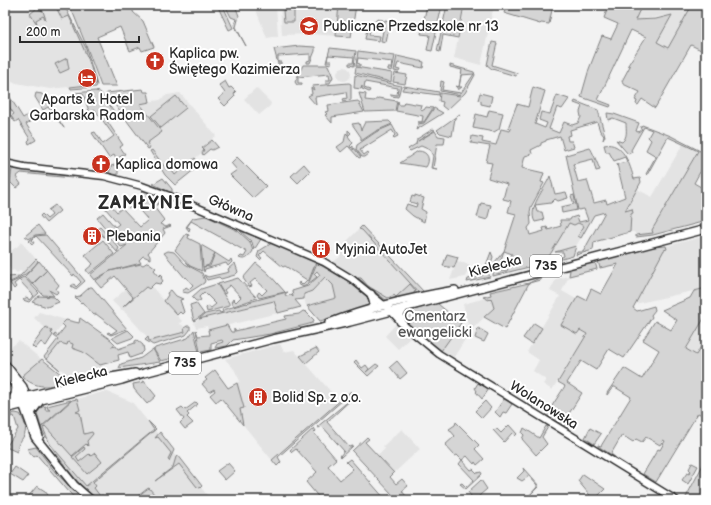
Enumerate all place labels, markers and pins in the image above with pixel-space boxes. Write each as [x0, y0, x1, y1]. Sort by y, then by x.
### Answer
school or university icon: Publiczne Przedszkole nr 13 [298, 15, 320, 37]
place label: Publiczne Przedszkole nr 13 [323, 18, 499, 35]
place label: Kaplica pw. Świętego Kazimierza [169, 45, 300, 78]
church icon: Kaplica pw. Świętego Kazimierza [144, 50, 166, 72]
hotel icon: Aparts & Hotel Garbarska Radom [76, 67, 98, 89]
place label: Aparts & Hotel Garbarska Radom [29, 91, 145, 124]
church icon: Kaplica domowa [90, 153, 112, 175]
place label: Kaplica domowa [115, 156, 218, 173]
building icon: Plebania [81, 225, 103, 247]
place label: Plebania [106, 228, 161, 245]
building icon: Myjnia AutoJet [310, 238, 332, 260]
place label: Myjnia AutoJet [335, 241, 428, 258]
building icon: Bolid Sp. z o.o. [247, 386, 269, 408]
place label: Bolid Sp. z o.o. [272, 389, 361, 406]

